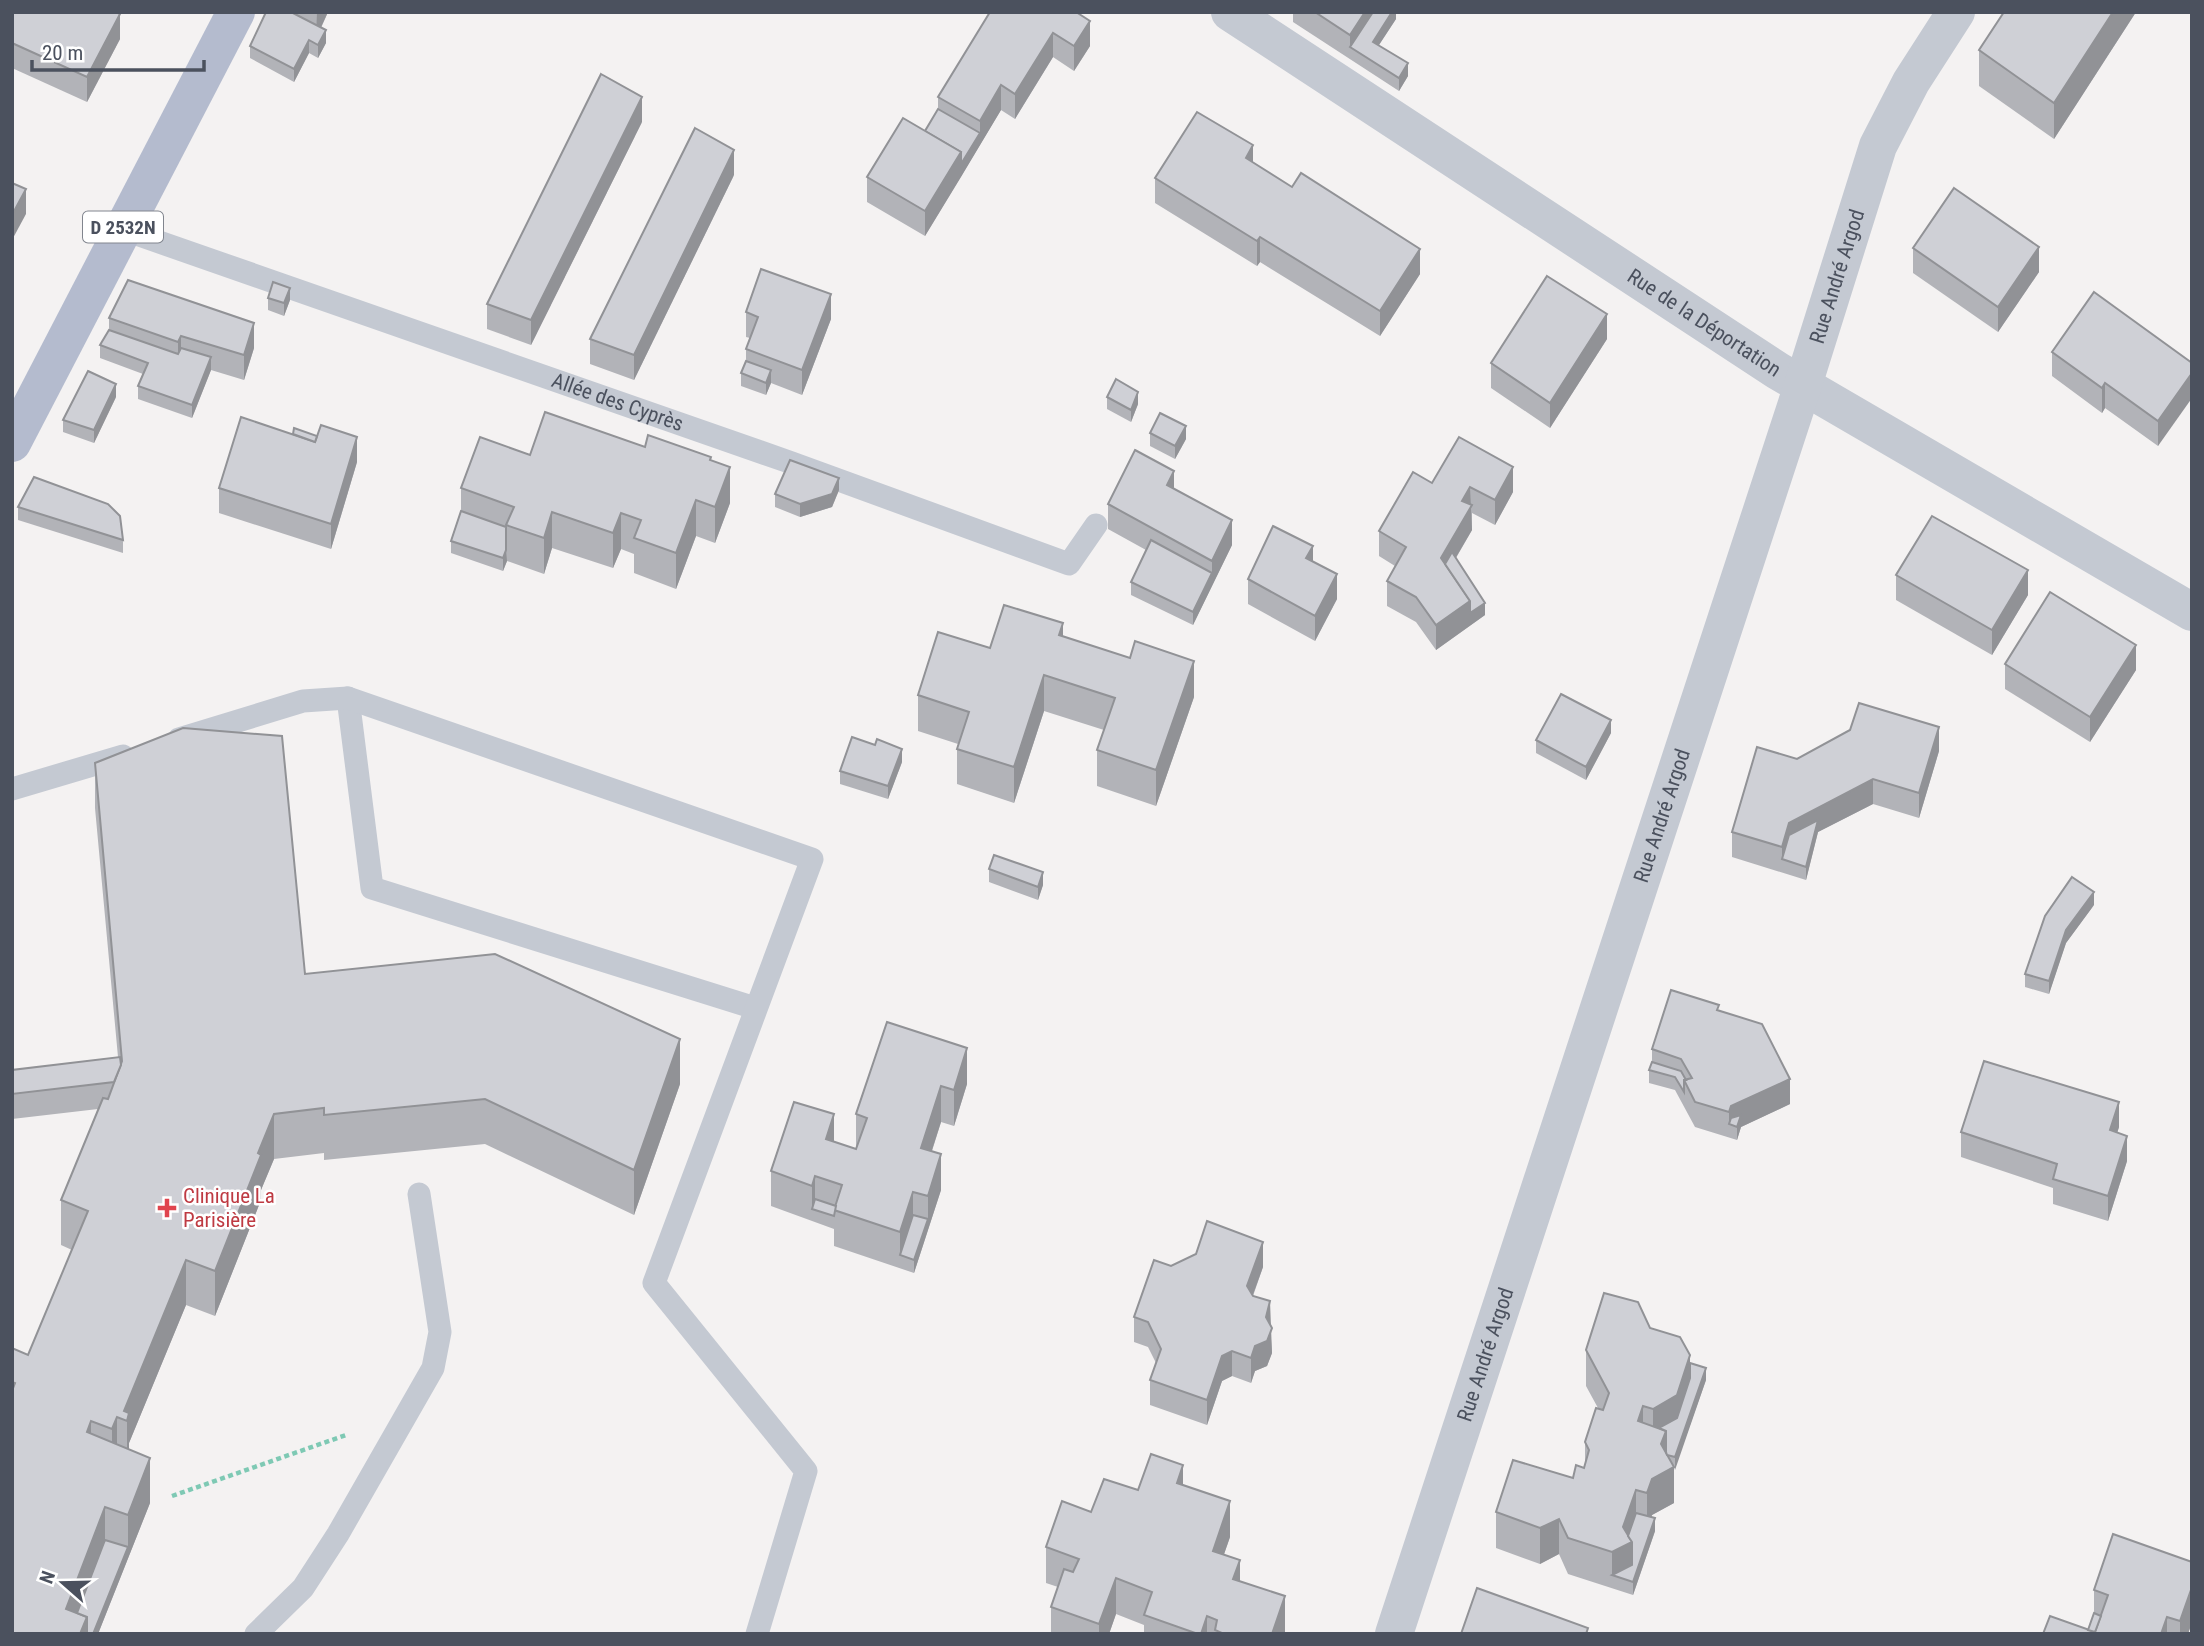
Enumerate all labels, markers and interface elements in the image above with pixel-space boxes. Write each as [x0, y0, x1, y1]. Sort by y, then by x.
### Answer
scale bar [32, 28, 203, 72]
text: 20 m [42, 41, 83, 65]
street label: Rue André Argod [1805, 206, 1869, 347]
road number: D 2532N [83, 212, 163, 243]
street label: Rue de la Déportation [1623, 264, 1786, 382]
street label: Allée des Cyprès [549, 368, 687, 436]
street label: Rue André Argod [1629, 746, 1695, 886]
place label: Clinique La Parisière [183, 1184, 275, 1232]
marker: Clinique La Parisière [157, 1198, 177, 1218]
street label: Rue André Argod [1452, 1285, 1519, 1425]
north arrow [28, 1548, 98, 1618]
text: N [35, 1568, 60, 1587]

